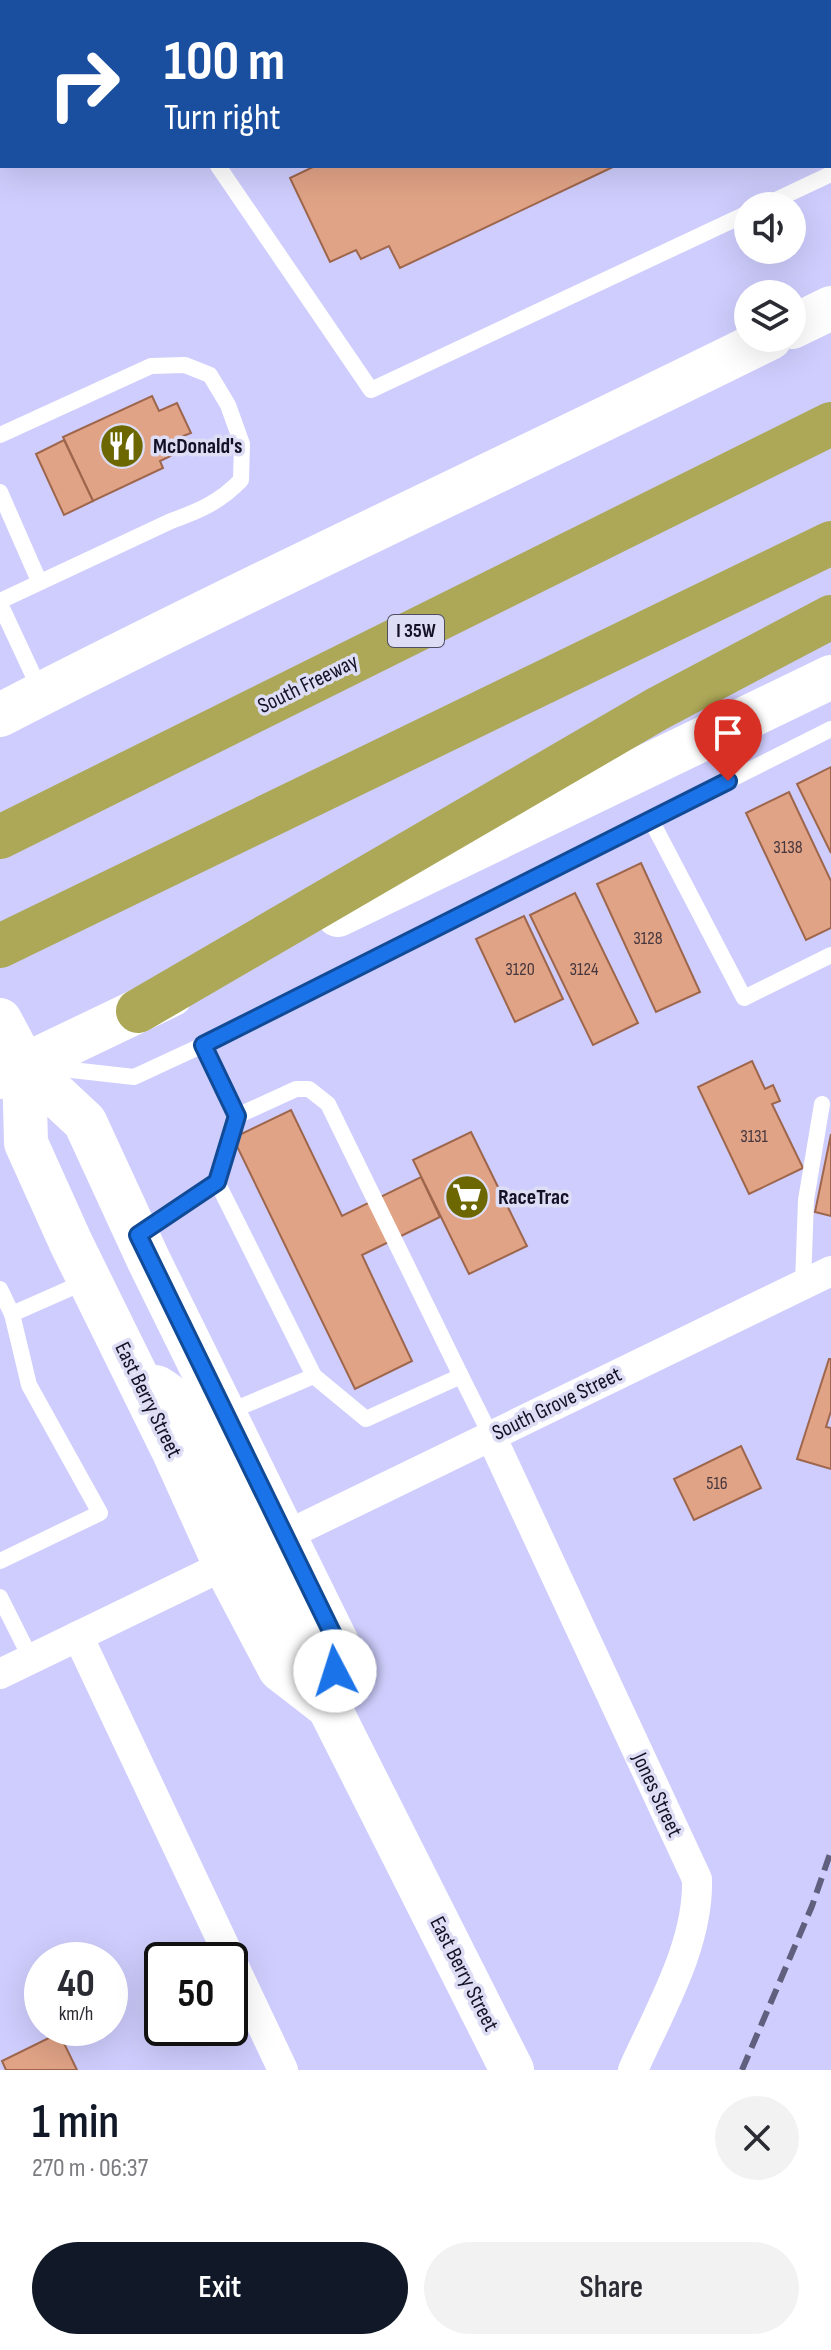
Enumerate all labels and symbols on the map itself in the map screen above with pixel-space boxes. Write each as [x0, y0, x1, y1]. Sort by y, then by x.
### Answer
restaurant icon: McDonald's [98, 422, 146, 470]
place label: McDonald's [153, 433, 242, 460]
road number: I 35W [388, 615, 444, 647]
street label: South Freeway [253, 648, 363, 720]
pin [694, 699, 762, 781]
house number: 3138 [773, 837, 803, 858]
house number: 3128 [633, 928, 663, 949]
house number: 3120 [505, 959, 535, 980]
house number: 3124 [570, 959, 599, 980]
house number: 3131 [740, 1126, 769, 1147]
supermarket icon: RaceTrac [443, 1173, 491, 1221]
place label: RaceTrac [498, 1184, 569, 1211]
street label: East Berry Street [108, 1338, 188, 1462]
street label: South Grove Street [488, 1361, 626, 1447]
house number: 516 [706, 1473, 728, 1494]
position arrow [293, 1629, 377, 1713]
street label: Jones Street [625, 1748, 688, 1842]
street label: East Berry Street [424, 1912, 505, 2036]
speed limit sign: 50 [144, 1942, 248, 2046]

